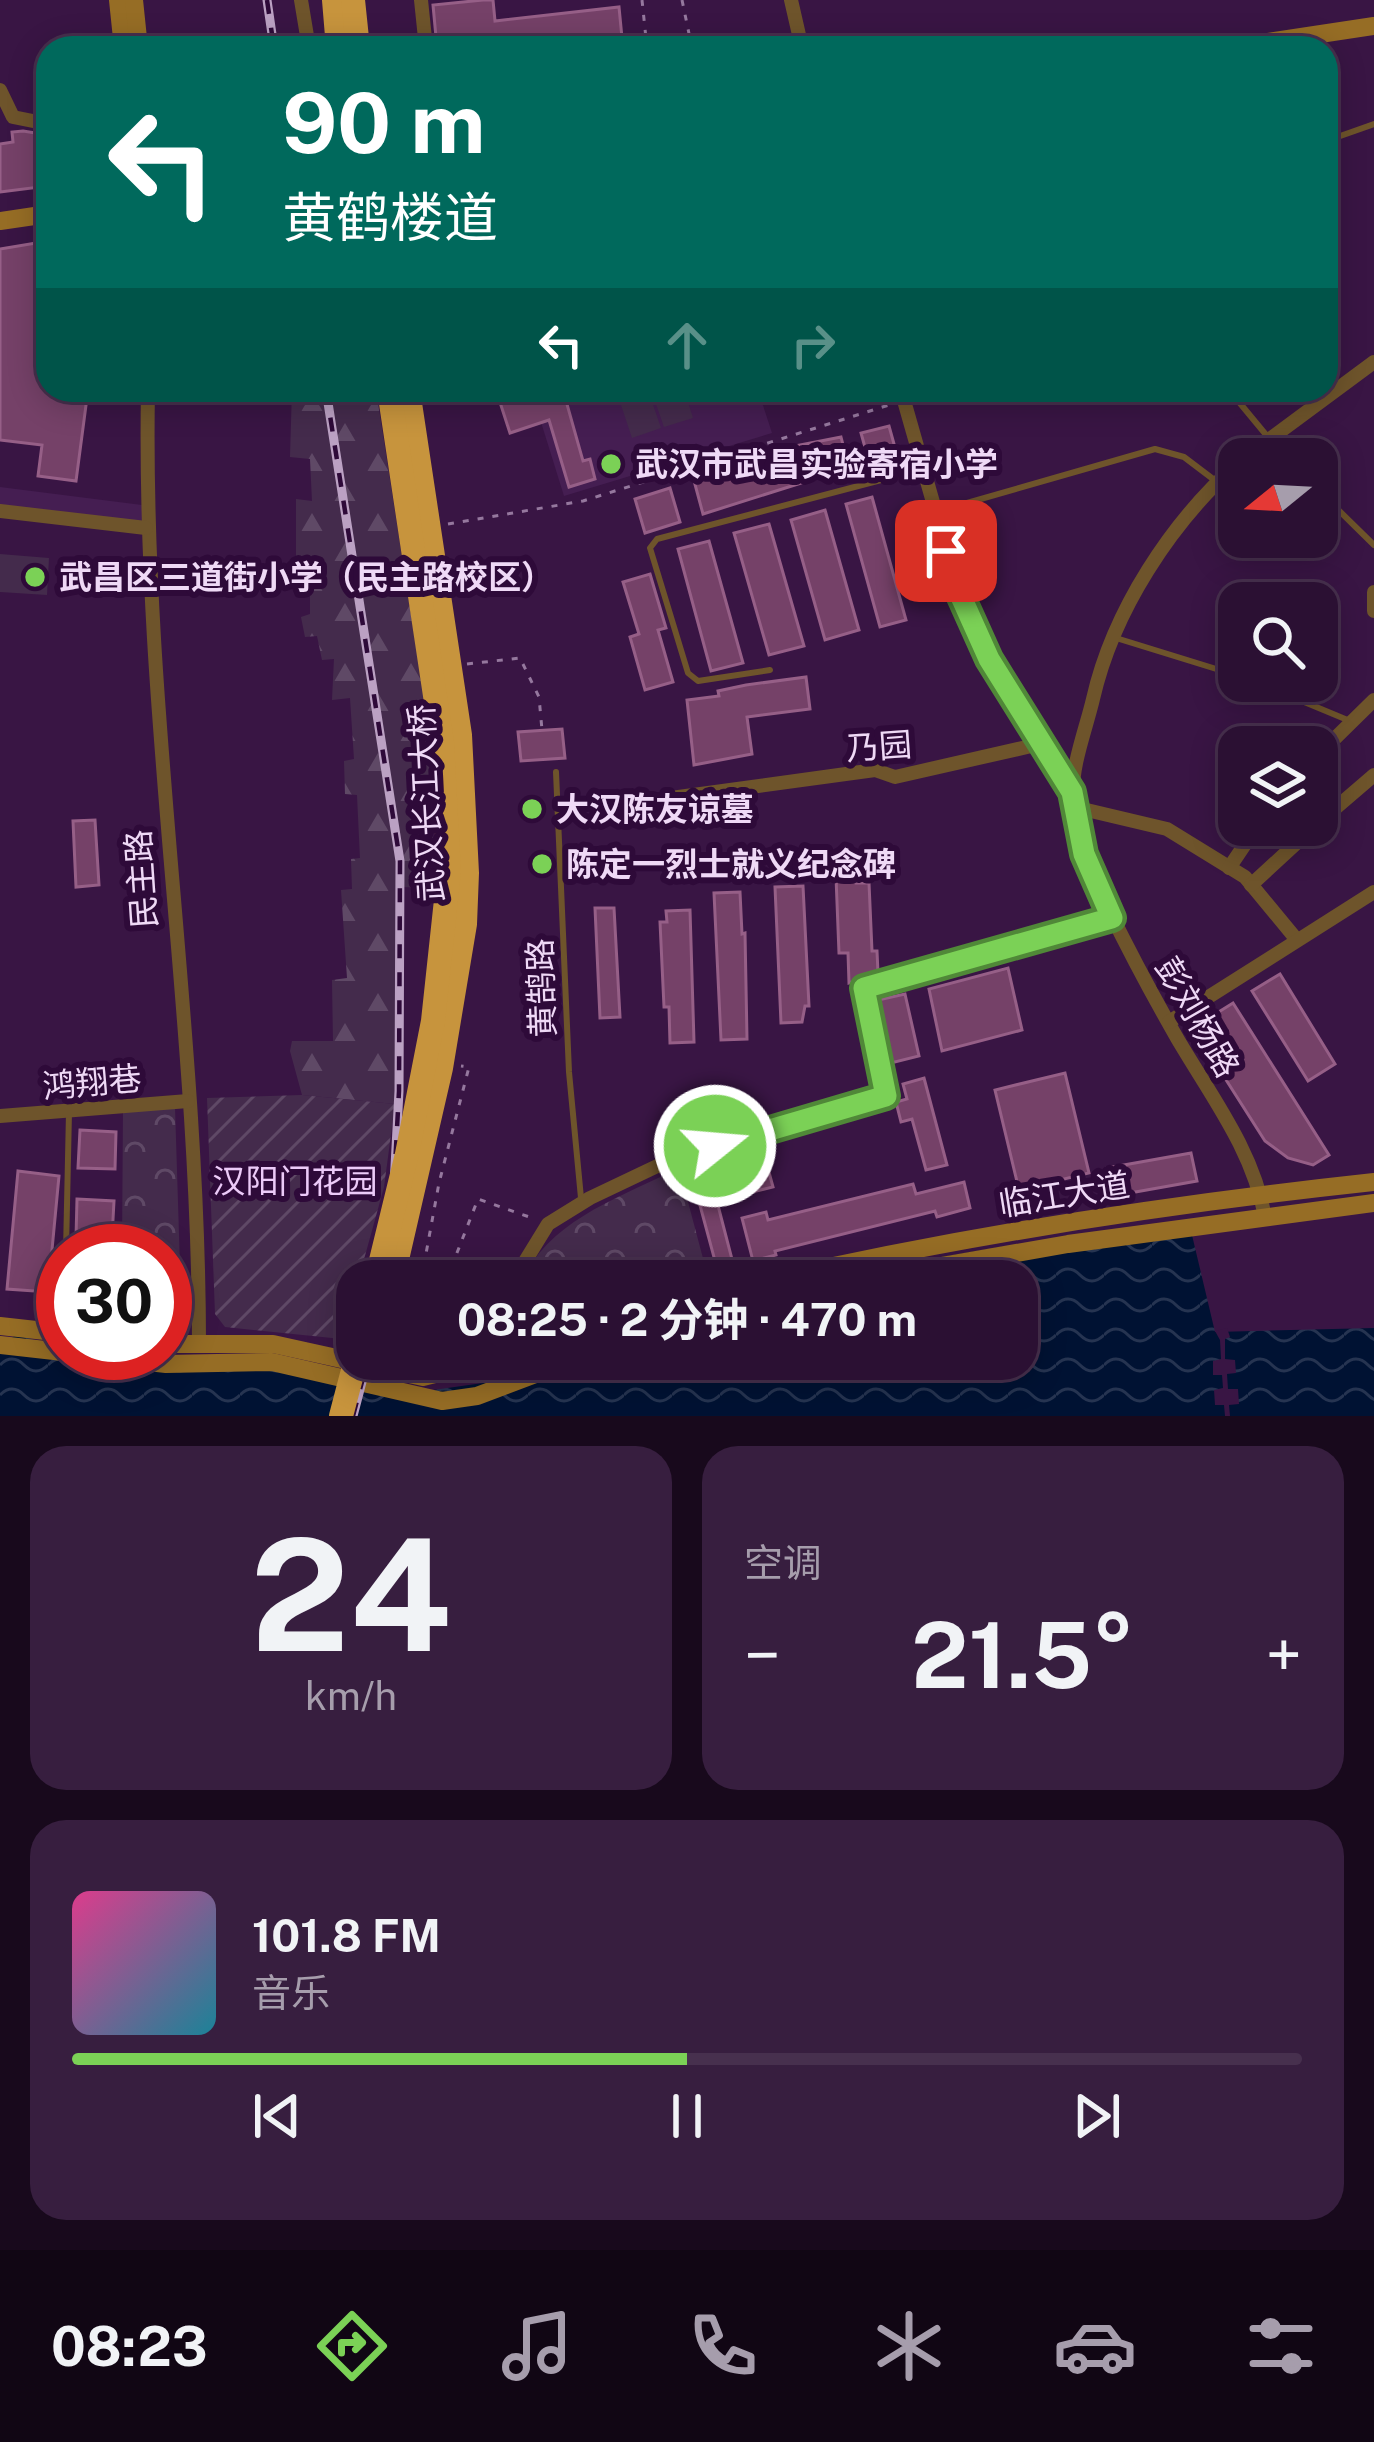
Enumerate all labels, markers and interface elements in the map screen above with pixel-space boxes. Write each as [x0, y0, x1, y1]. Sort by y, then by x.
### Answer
text: 90 m [282, 73, 485, 172]
icon: left [84, 84, 240, 240]
text: 黄鹤楼道 [282, 186, 498, 249]
icon: left [528, 312, 594, 378]
icon: ahead [654, 312, 720, 378]
icon: right [780, 312, 846, 378]
north arrow [1218, 438, 1338, 558]
map controls [1218, 438, 1338, 846]
place label: 武汉市武昌实验寄宿小学 [635, 445, 998, 483]
marker: 武汉市武昌实验寄宿小学 [598, 451, 624, 477]
pin [895, 500, 997, 602]
icon: arrive [913, 518, 979, 584]
place label: 武昌区三道街小学（民主路校区） [59, 558, 554, 596]
marker: 武昌区三道街小学（民主路校区） [22, 564, 48, 590]
button: search [1218, 582, 1338, 702]
street label: 武汉长江大桥 [402, 703, 450, 903]
street label: 乃园 [845, 725, 913, 767]
button: layers [1218, 726, 1338, 846]
place label: 大汉陈友谅墓 [556, 790, 754, 828]
marker: 大汉陈友谅墓 [519, 796, 545, 822]
street label: 民主路 [119, 828, 163, 930]
place label: 陈定一烈士就义纪念碑 [566, 845, 896, 883]
marker: 陈定一烈士就义纪念碑 [529, 851, 555, 877]
street label: 黄鹄路 [520, 938, 562, 1038]
street label: 彭刘杨路 [1149, 950, 1247, 1084]
street label: 鸿翔巷 [41, 1059, 143, 1105]
position arrow [652, 1083, 778, 1209]
park label: 汉阳门花园 [213, 1162, 378, 1200]
street label: 临江大道 [996, 1165, 1132, 1223]
speed limit sign: 30 [36, 1224, 192, 1380]
text: 08:25 · 2 分钟 · 470 m [457, 1293, 917, 1346]
text: 24 [250, 1503, 452, 1686]
text: 空调 [744, 1540, 822, 1586]
text: 21.5° [911, 1602, 1135, 1708]
text: − [744, 1616, 781, 1694]
text: + [1265, 1616, 1302, 1694]
text: km/h [305, 1673, 397, 1719]
text: 101.8 FM [252, 1909, 441, 1962]
text: 音乐 [252, 1970, 330, 2016]
icon: previous [244, 2083, 310, 2149]
icon: pause [654, 2083, 720, 2149]
icon: next [1064, 2083, 1130, 2149]
icon: directions [310, 2304, 394, 2388]
icon: music [495, 2304, 579, 2388]
icon: phone [681, 2304, 765, 2388]
icon: climate [867, 2304, 951, 2388]
icon: car [1053, 2304, 1137, 2388]
icon: filters [1239, 2304, 1323, 2388]
text: 08:23 [51, 2315, 208, 2378]

